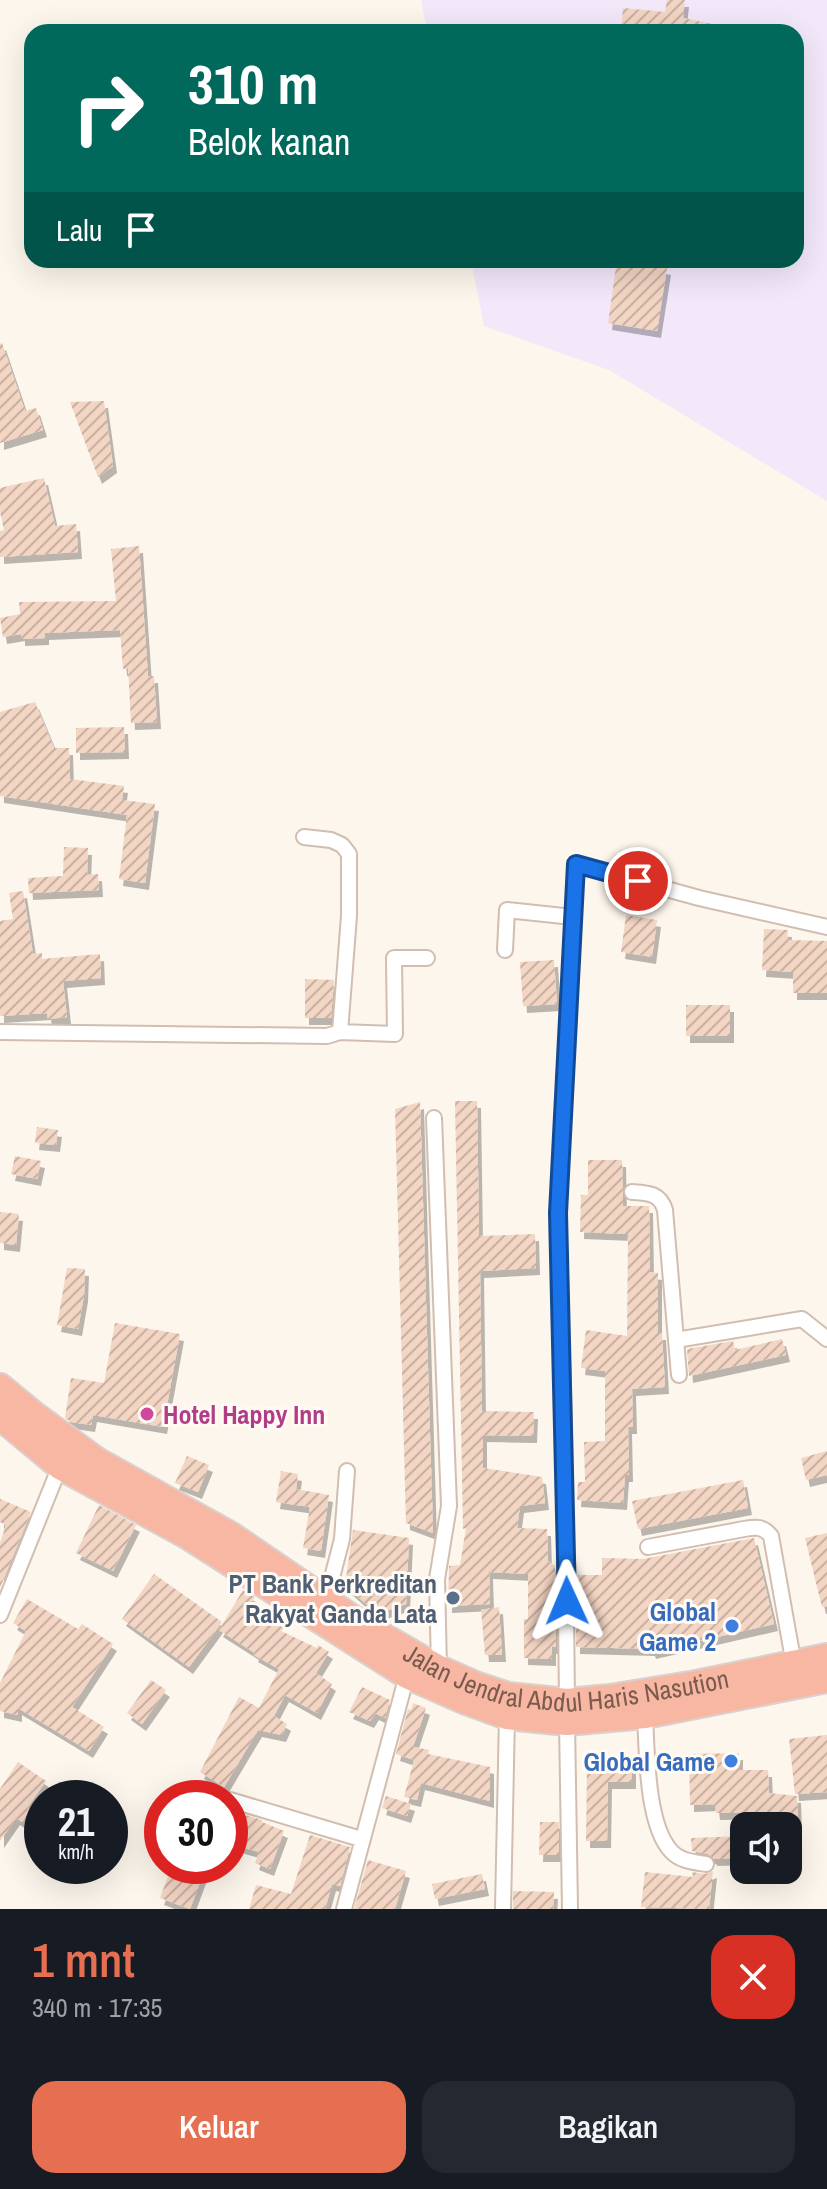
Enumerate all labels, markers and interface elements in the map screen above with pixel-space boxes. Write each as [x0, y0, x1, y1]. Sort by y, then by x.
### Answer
text: 310 m [188, 46, 318, 121]
icon: right [56, 56, 160, 160]
text: Belok kanan [188, 118, 350, 166]
icon: arrive [119, 208, 163, 252]
text: Lalu [56, 210, 103, 250]
pin [604, 847, 672, 915]
icon: arrive [616, 859, 660, 903]
place label: Hotel Happy Inn [163, 1397, 325, 1432]
marker: Hotel Happy Inn [138, 1405, 156, 1423]
position arrow [525, 1559, 609, 1643]
place label: PT Bank Perkreditan Rakyat Ganda Lata [228, 1566, 437, 1631]
marker: PT Bank Perkreditan Rakyat Ganda Lata [444, 1589, 462, 1607]
place label: Global Game 2 [639, 1594, 716, 1659]
marker: Global Game 2 [723, 1617, 741, 1635]
street label: Jalan Jendral Abdul Haris Nasution [397, 1635, 732, 1720]
place label: Global Game [583, 1744, 715, 1779]
marker: Global Game [722, 1752, 740, 1770]
speed limit sign: 30 [144, 1780, 248, 1884]
text: 21 [58, 1795, 94, 1848]
map controls [730, 1812, 802, 1884]
button: sound [730, 1812, 802, 1884]
text: km/h [58, 1838, 94, 1865]
text: 1 mnt [32, 1927, 135, 1992]
button: close [711, 1935, 795, 2019]
text: 340 m · 17:35 [32, 1990, 162, 2025]
button: Keluar [32, 2081, 406, 2173]
button: Bagikan [422, 2081, 795, 2173]

